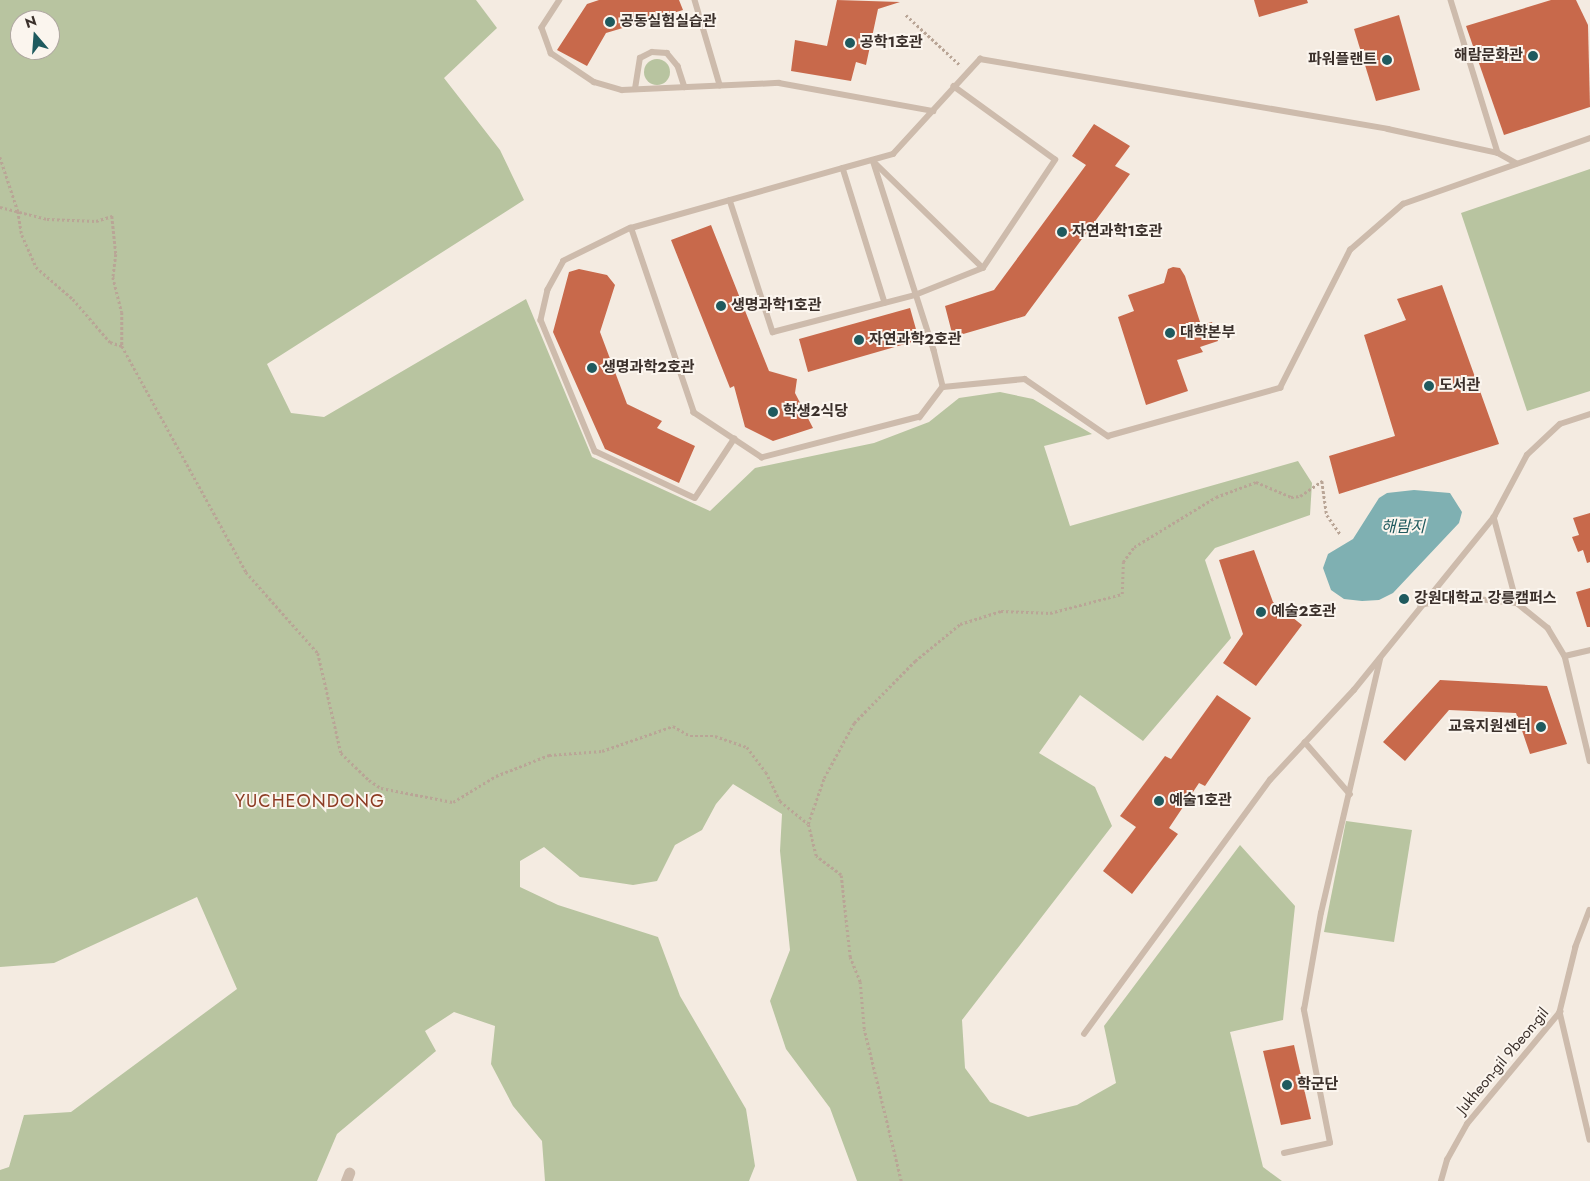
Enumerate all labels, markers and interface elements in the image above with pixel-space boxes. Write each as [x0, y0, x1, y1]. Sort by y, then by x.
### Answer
north arrow [10, 10, 60, 60]
text: N [22, 10, 39, 33]
place label: 공동실험실습관 [620, 13, 717, 31]
marker: 공동실험실습관 [604, 16, 616, 28]
place label: 공학1호관 [860, 34, 923, 52]
marker: 공학1호관 [844, 37, 856, 49]
place label: 해람문화관 [1454, 47, 1523, 65]
marker: 해람문화관 [1527, 50, 1539, 62]
place label: 파워플랜트 [1308, 51, 1377, 69]
marker: 파워플랜트 [1381, 54, 1393, 66]
place label: 자연과학1호관 [1072, 223, 1162, 241]
marker: 자연과학1호관 [1056, 226, 1068, 238]
place label: 생명과학1호관 [731, 297, 821, 315]
marker: 생명과학1호관 [715, 300, 727, 312]
place label: 대학본부 [1180, 324, 1235, 342]
marker: 대학본부 [1164, 327, 1176, 339]
place label: 자연과학2호관 [869, 331, 962, 349]
marker: 자연과학2호관 [853, 334, 865, 346]
place label: 생명과학2호관 [602, 359, 695, 377]
marker: 생명과학2호관 [586, 362, 598, 374]
place label: 도서관 [1439, 377, 1480, 395]
marker: 도서관 [1423, 380, 1435, 392]
place label: 학생2식당 [783, 403, 848, 421]
marker: 학생2식당 [767, 406, 779, 418]
water label: 해람지 [1381, 517, 1425, 537]
place label: 강원대학교 강릉캠퍼스 [1414, 590, 1556, 608]
marker: 강원대학교 강릉캠퍼스 [1398, 593, 1410, 605]
place label: 예술2호관 [1271, 603, 1336, 621]
marker: 예술2호관 [1255, 606, 1267, 618]
place label: 교육지원센터 [1448, 718, 1531, 736]
marker: 교육지원센터 [1535, 721, 1547, 733]
district label: YUCHEONDONG [234, 790, 386, 812]
place label: 예술1호관 [1169, 792, 1232, 810]
marker: 예술1호관 [1153, 795, 1165, 807]
street label: Jukheon-gil 9beon-gil [1453, 1004, 1553, 1118]
place label: 학군단 [1297, 1076, 1338, 1094]
marker: 학군단 [1281, 1079, 1293, 1091]

